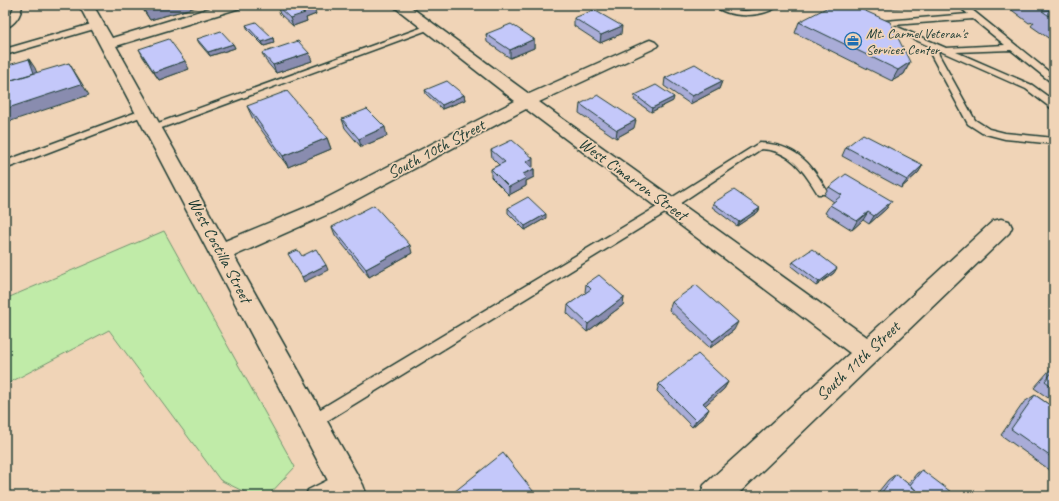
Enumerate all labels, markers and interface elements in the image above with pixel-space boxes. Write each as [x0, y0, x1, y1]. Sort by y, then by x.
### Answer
place label: Mt. Carmel Veteran's Services Center [866, 25, 969, 58]
office icon: Mt. Carmel Veteran's Services Center [843, 31, 863, 51]
street label: South 10th Street [384, 113, 490, 183]
street label: West Cimarron Street [575, 133, 693, 227]
street label: West Costilla Street [183, 194, 258, 308]
street label: South 11th Street [812, 315, 906, 405]

